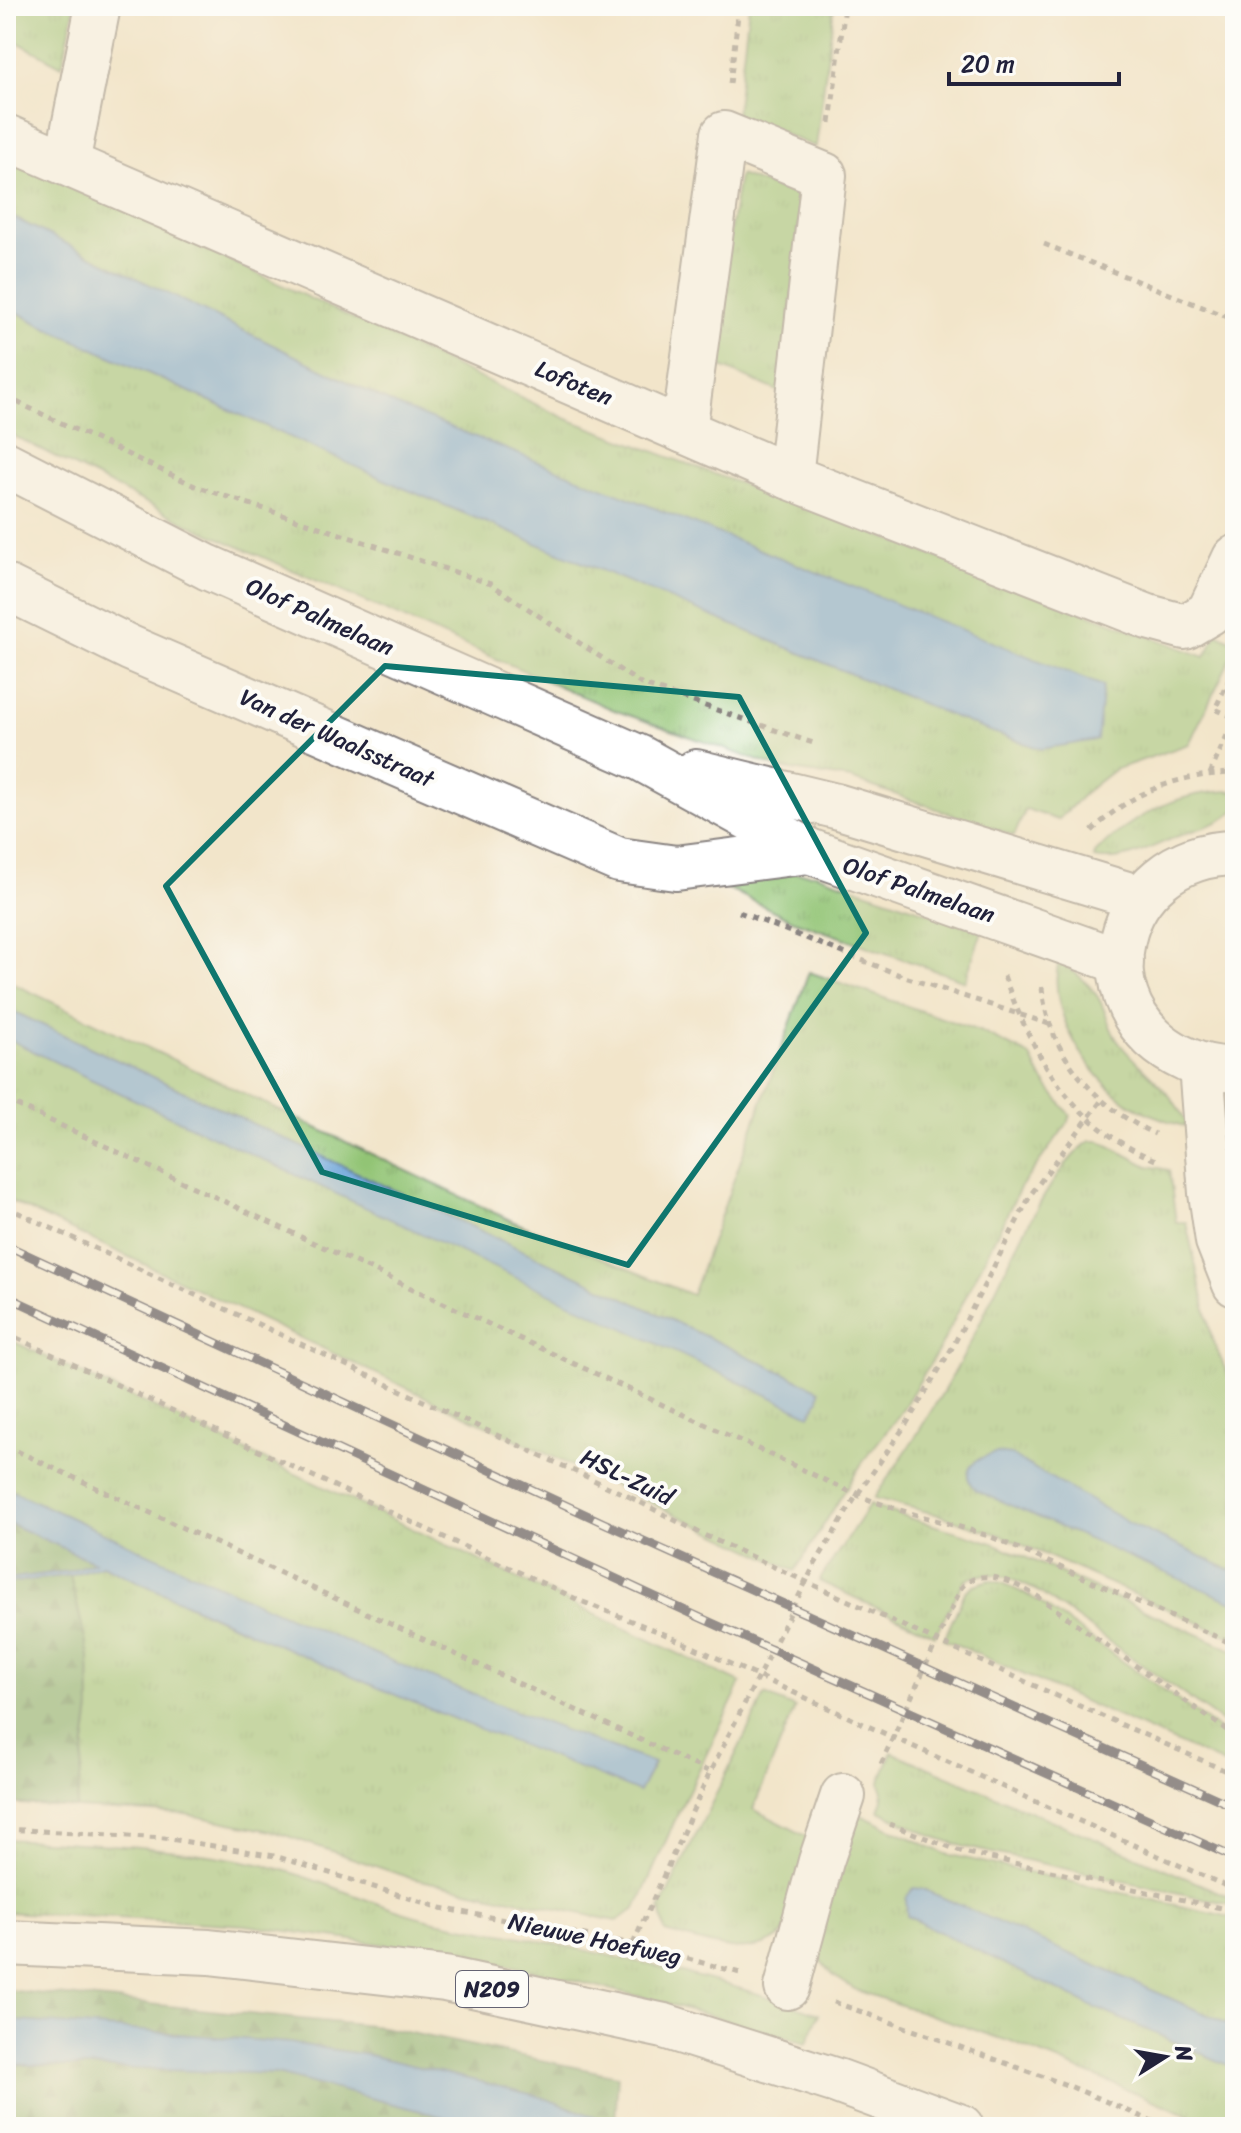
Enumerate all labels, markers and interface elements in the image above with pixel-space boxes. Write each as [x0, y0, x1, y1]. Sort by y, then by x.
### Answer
scale bar [949, 36, 1119, 86]
text: 20 m [961, 43, 1015, 85]
street label: Lofoten [528, 348, 620, 418]
street label: Olof Palmelaan [239, 566, 401, 668]
street label: Van der Waalsstraat [233, 676, 442, 800]
street label: Olof Palmelaan [837, 844, 1001, 936]
street label: HSL-Zuid [573, 1436, 683, 1519]
street label: Nieuwe Hoefweg [505, 1900, 685, 1978]
road number: N209 [456, 1971, 528, 2007]
north arrow [1125, 2017, 1205, 2097]
text: N [1163, 2041, 1205, 2065]

